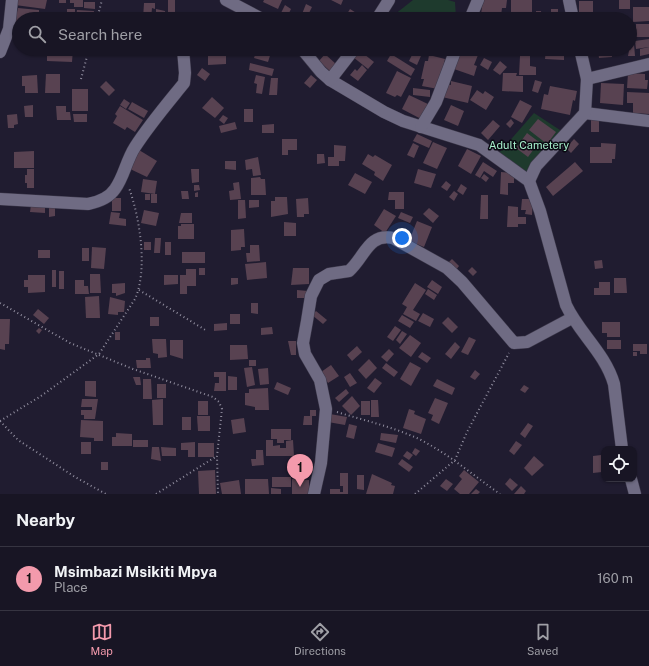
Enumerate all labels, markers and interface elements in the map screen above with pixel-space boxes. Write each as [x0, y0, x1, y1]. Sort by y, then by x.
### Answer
search box [12, 12, 637, 56]
icon: search [26, 23, 48, 45]
text: Search here [58, 26, 142, 43]
park label: Adult Cametery [489, 139, 569, 151]
your location [392, 228, 412, 248]
map controls [601, 446, 637, 482]
button: locate [601, 446, 637, 482]
pin: 1 [287, 454, 313, 487]
text: Nearby [16, 510, 75, 530]
text: Msimbazi Msikiti Mpya [54, 563, 217, 580]
text: 1 [26, 571, 32, 586]
text: 160 m [597, 571, 633, 586]
text: Place [54, 580, 88, 595]
tab: Map [91, 621, 113, 657]
tab: Directions [294, 621, 346, 657]
tab: Saved [527, 621, 558, 657]

